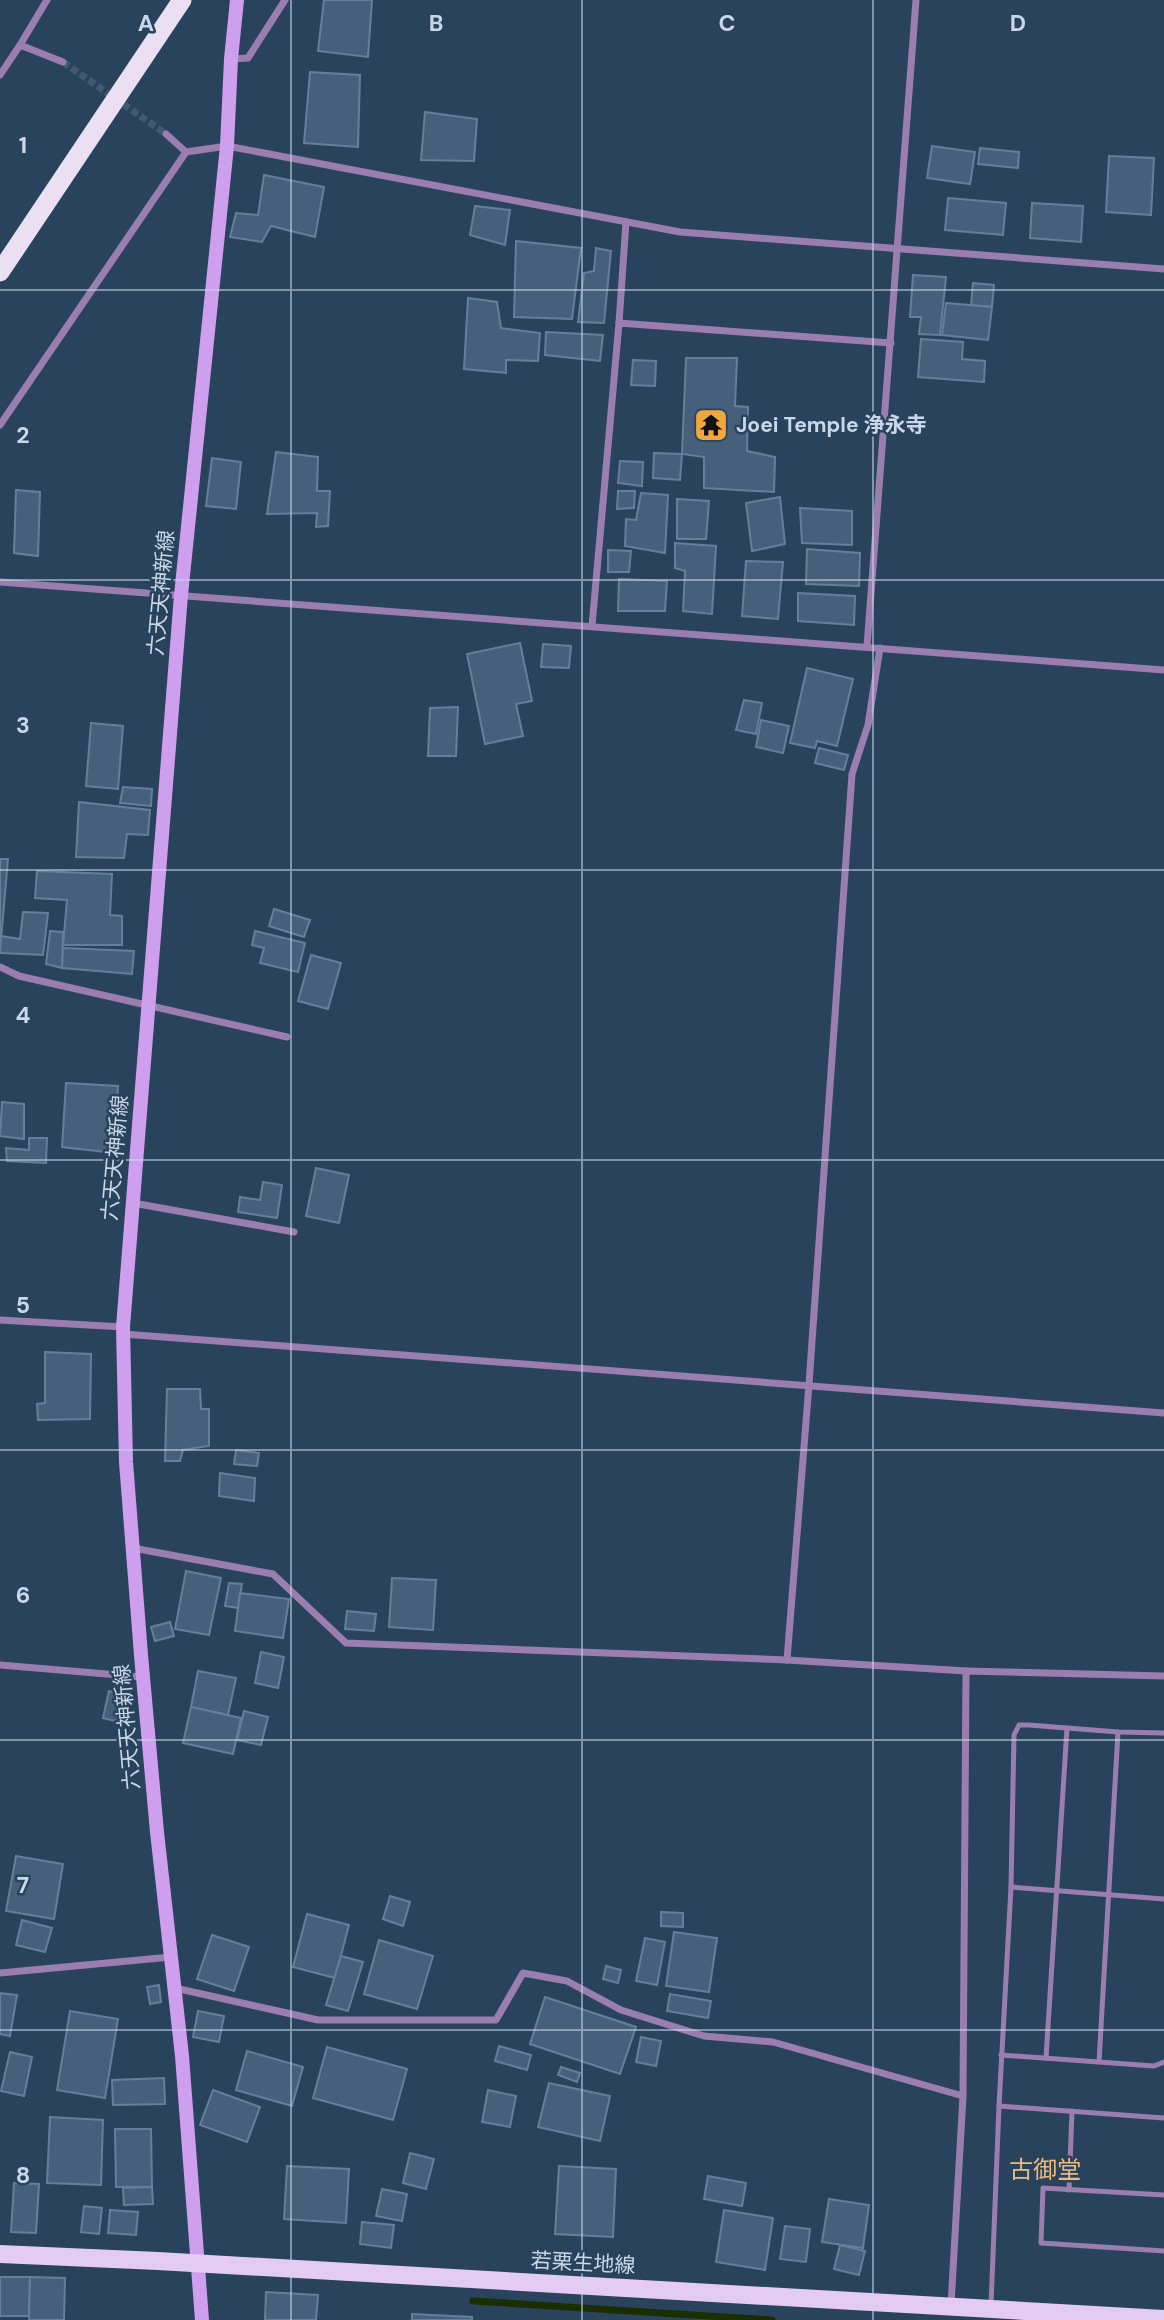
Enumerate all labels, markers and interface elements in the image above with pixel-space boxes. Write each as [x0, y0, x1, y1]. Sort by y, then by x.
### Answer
text: A [138, 8, 154, 38]
text: B [429, 8, 443, 38]
text: C [719, 8, 735, 38]
text: D [1010, 8, 1026, 38]
text: 1 [19, 130, 27, 160]
temple icon: Joei Temple 浄永寺 [692, 406, 730, 444]
place label: Joei Temple 浄永寺 [736, 411, 927, 439]
text: 2 [16, 420, 30, 450]
street label: 六天天神新線 [142, 529, 180, 657]
text: 3 [16, 710, 30, 740]
text: 4 [16, 1000, 31, 1030]
street label: 六天天神新線 [96, 1094, 134, 1222]
text: 5 [16, 1290, 30, 1320]
text: 6 [16, 1580, 30, 1610]
street label: 六天天神新線 [108, 1663, 146, 1791]
text: 7 [17, 1870, 29, 1900]
district label: 古御堂 [1009, 2154, 1081, 2185]
text: 8 [16, 2160, 30, 2190]
street label: 若栗生地線 [530, 2246, 636, 2280]

